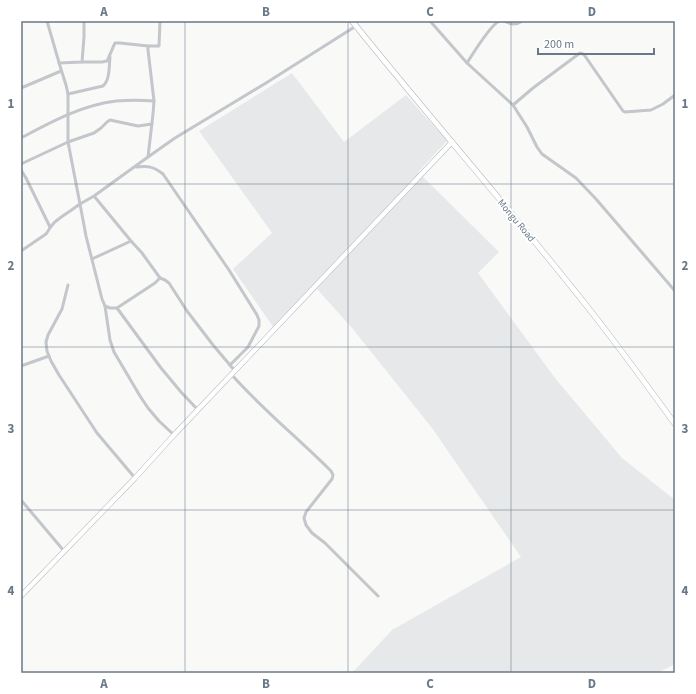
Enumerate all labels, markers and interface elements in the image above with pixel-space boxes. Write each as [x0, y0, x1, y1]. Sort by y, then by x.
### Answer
text: A [99, 3, 108, 21]
text: B [262, 3, 270, 21]
text: C [426, 3, 434, 21]
text: D [588, 3, 596, 21]
scale bar [538, 30, 654, 56]
text: 200 m [544, 36, 574, 53]
text: 1 [8, 95, 15, 113]
text: 1 [682, 95, 689, 113]
street label: Mongu Road [494, 196, 538, 245]
text: 2 [8, 257, 15, 275]
text: 2 [682, 257, 689, 275]
text: 3 [8, 420, 15, 438]
text: 3 [682, 420, 689, 438]
text: 4 [8, 582, 15, 600]
text: 4 [682, 582, 689, 600]
text: A [99, 675, 108, 693]
text: B [262, 675, 270, 693]
text: C [426, 675, 434, 693]
text: D [588, 675, 596, 693]

